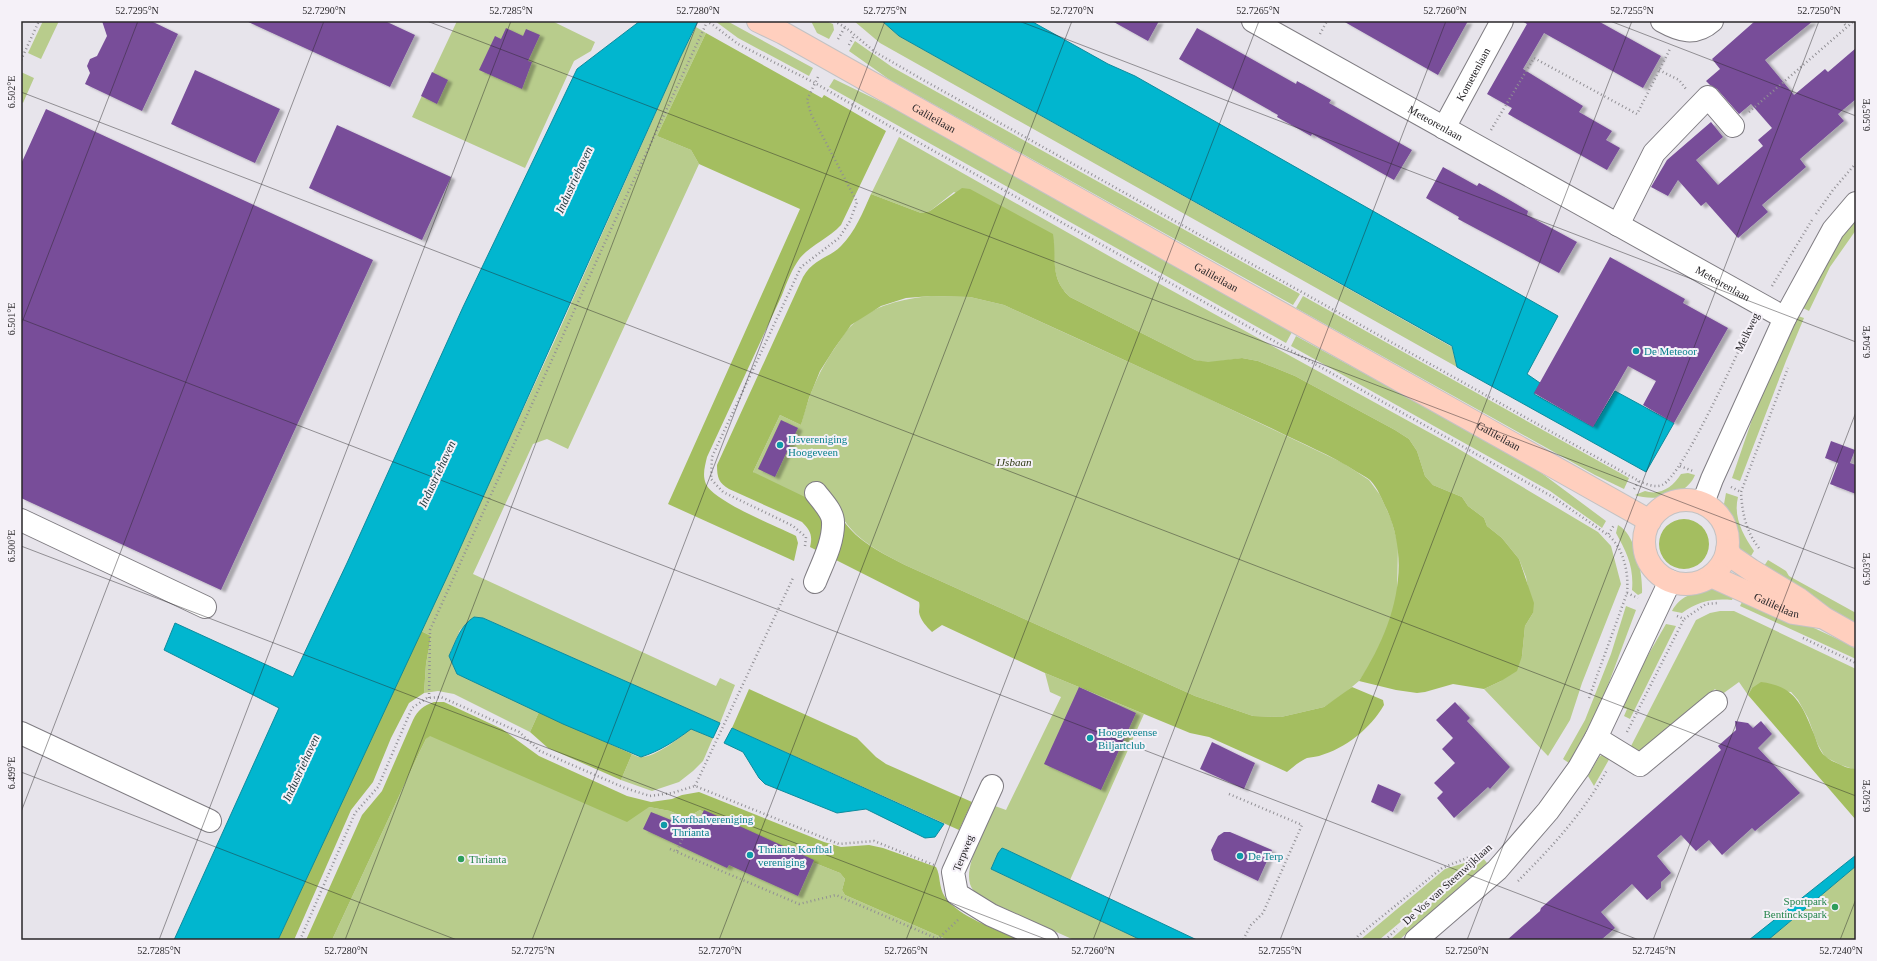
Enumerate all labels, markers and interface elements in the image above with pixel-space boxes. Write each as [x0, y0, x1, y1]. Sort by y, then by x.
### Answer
text: 52.7295°N [115, 5, 159, 16]
text: 52.7290°N [302, 5, 346, 16]
text: 52.7285°N [489, 5, 533, 16]
text: 52.7280°N [676, 5, 720, 16]
text: 52.7275°N [863, 5, 907, 16]
text: 52.7270°N [1050, 5, 1094, 16]
text: 52.7265°N [1236, 5, 1280, 16]
text: 52.7260°N [1423, 5, 1467, 16]
text: 52.7255°N [1610, 5, 1654, 16]
text: 52.7250°N [1797, 5, 1841, 16]
street label: Kometenlaan [1454, 45, 1493, 103]
text: 6.502°E [6, 76, 17, 108]
text: 6.505°E [1861, 99, 1872, 131]
street label: Galileilaan [910, 101, 958, 135]
street label: Meteorenlaan [1406, 103, 1465, 143]
water label: Industriehaven [552, 144, 596, 216]
street label: Galileilaan [1192, 260, 1241, 294]
street label: Meteorenlaan [1693, 263, 1753, 303]
text: 6.501°E [6, 303, 17, 335]
street label: Melkweg [1733, 310, 1762, 353]
text: 6.504°E [1861, 326, 1872, 358]
place label: De Meteoor [1644, 345, 1697, 357]
marker: De Meteoor [1631, 346, 1641, 356]
street label: Galileilaan [1475, 419, 1523, 453]
place label: IJsvereniging Hoogeveen [788, 433, 848, 458]
water label: Industriehaven [415, 438, 459, 510]
marker: IJsvereniging Hoogeveen [775, 440, 785, 450]
park label: IJsbaan [996, 456, 1032, 468]
text: 6.500°E [6, 530, 17, 562]
text: 6.503°E [1861, 553, 1872, 585]
street label: Galileilaan [1752, 590, 1801, 620]
place label: Hoogeveense Biljartclub [1098, 726, 1157, 751]
water label: Industriehaven [279, 732, 323, 804]
marker: Hoogeveense Biljartclub [1085, 733, 1095, 743]
text: 6.499°E [6, 757, 17, 789]
text: 6.502°E [1861, 780, 1872, 812]
place label: Korfbalvereniging Thrianta [672, 813, 754, 838]
marker: Korfbalvereniging Thrianta [659, 820, 669, 830]
street label: Terpweg [950, 833, 976, 873]
street label: De Vos van Steenwijklaan [1400, 841, 1494, 927]
place label: Thrianta Korfbal vereniging [758, 843, 832, 868]
marker: Thrianta Korfbal vereniging [745, 850, 755, 860]
place label: De Terp [1248, 850, 1284, 862]
marker: De Terp [1235, 851, 1245, 861]
place label: Thrianta [469, 853, 506, 865]
marker: Thrianta [456, 854, 466, 864]
place label: Sportpark Bentinckspark [1763, 895, 1827, 920]
marker: Sportpark Bentinckspark [1830, 902, 1840, 912]
text: 52.7285°N [137, 945, 181, 956]
text: 52.7280°N [324, 945, 368, 956]
text: 52.7275°N [511, 945, 555, 956]
text: 52.7270°N [698, 945, 742, 956]
text: 52.7265°N [884, 945, 928, 956]
text: 52.7260°N [1071, 945, 1115, 956]
text: 52.7255°N [1258, 945, 1302, 956]
text: 52.7250°N [1445, 945, 1489, 956]
text: 52.7245°N [1632, 945, 1676, 956]
text: 52.7240°N [1819, 945, 1863, 956]

